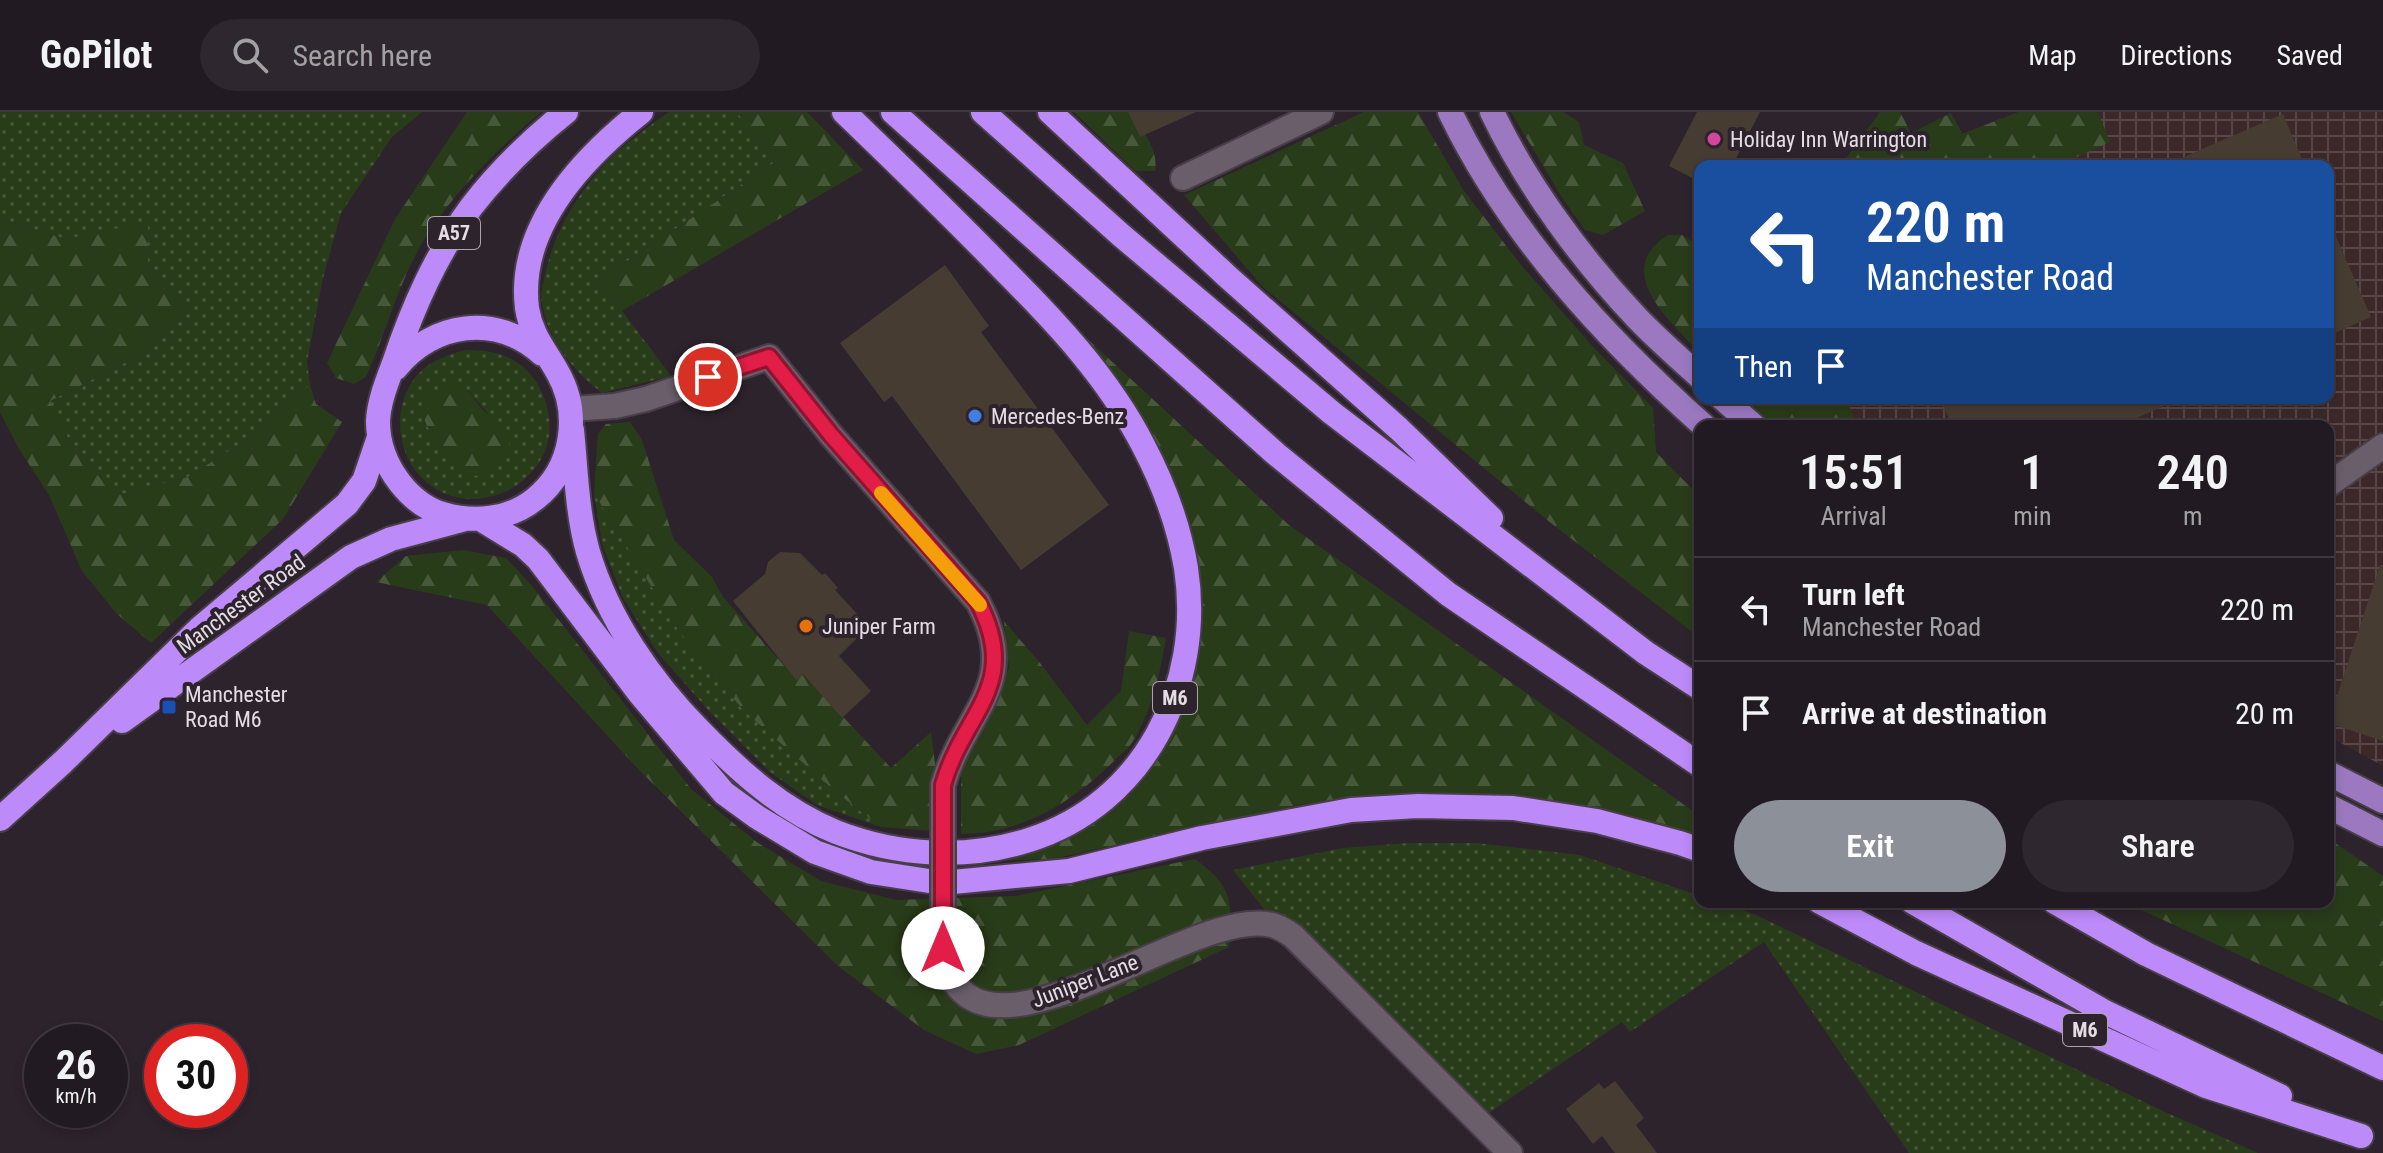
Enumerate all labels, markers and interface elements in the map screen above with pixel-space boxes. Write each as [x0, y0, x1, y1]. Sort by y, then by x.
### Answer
search box [200, 19, 760, 91]
text: GoPilot [40, 33, 152, 77]
icon: search [228, 33, 272, 77]
text: Search here [292, 38, 432, 73]
text: Map [2028, 39, 2077, 72]
text: Directions [2121, 39, 2232, 72]
text: Saved [2276, 39, 2343, 72]
place label: Holiday Inn Warrington [1730, 127, 1927, 152]
marker: Holiday Inn Warrington [1705, 130, 1723, 148]
text: 220 m [1866, 190, 2005, 256]
icon: left [1734, 192, 1838, 296]
road number: A57 [428, 217, 480, 249]
text: Manchester Road [1866, 257, 2114, 299]
pin [674, 343, 742, 411]
icon: arrive [1809, 344, 1853, 388]
text: Then [1734, 349, 1793, 384]
icon: arrive [686, 355, 730, 399]
place label: Mercedes-Benz [991, 404, 1124, 429]
marker: Mercedes-Benz [966, 407, 984, 425]
text: 15:51 [1799, 444, 1908, 501]
text: 1 [2020, 444, 2044, 501]
text: 240 [2157, 444, 2229, 501]
text: Arrival [1821, 501, 1887, 531]
text: min [2013, 501, 2051, 531]
text: m [2183, 501, 2203, 531]
street label: Manchester Road [172, 549, 310, 659]
text: Turn left [1802, 577, 1905, 612]
icon: left [1734, 587, 1778, 631]
text: 220 m [2220, 592, 2294, 627]
text: Manchester Road [1802, 612, 1981, 642]
place label: Juniper Farm [822, 614, 936, 639]
marker: Juniper Farm [797, 617, 815, 635]
place label: Manchester Road M6 [185, 682, 288, 732]
road number: M6 [1153, 682, 1197, 714]
icon: arrive [1734, 691, 1778, 735]
text: Arrive at destination [1802, 696, 2047, 731]
text: 20 m [2235, 696, 2294, 731]
marker: Manchester Road M6 [160, 698, 178, 716]
button: Exit [1734, 800, 2006, 892]
button: Share [2022, 800, 2294, 892]
position arrow [901, 906, 985, 990]
street label: Juniper Lane [1028, 949, 1142, 1013]
road number: M6 [2063, 1014, 2107, 1046]
speed limit sign: 30 [144, 1024, 248, 1128]
text: 26 [56, 1042, 96, 1089]
text: km/h [55, 1084, 97, 1108]

